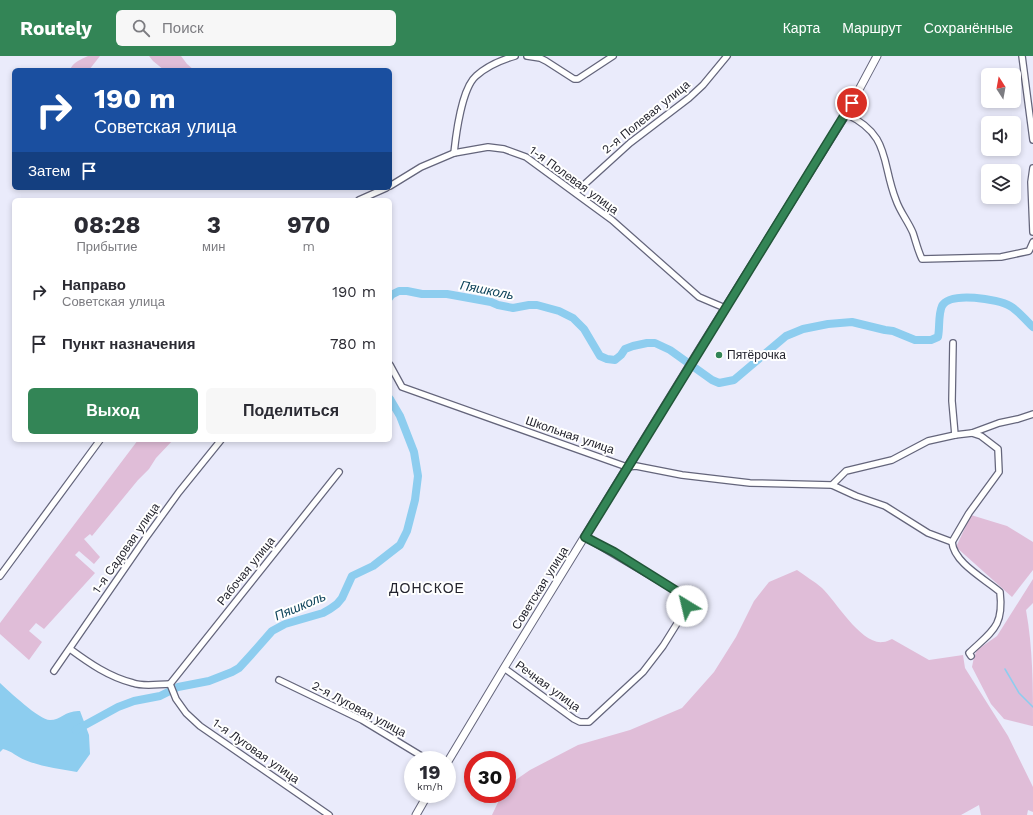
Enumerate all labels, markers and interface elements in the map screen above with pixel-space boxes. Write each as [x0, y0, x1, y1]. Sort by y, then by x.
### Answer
search box [116, 10, 396, 46]
text: Routely [20, 17, 92, 40]
icon: search [130, 17, 152, 39]
text: Поиск [162, 19, 204, 37]
text: Карта [783, 20, 820, 36]
text: Маршрут [842, 20, 902, 36]
text: Сохранённые [924, 20, 1013, 36]
north arrow [981, 68, 1021, 108]
map controls [981, 68, 1021, 204]
street label: 2-я Полевая улица [599, 77, 693, 157]
text: 190 m [94, 82, 176, 115]
icon: right [28, 84, 80, 136]
pin [835, 86, 869, 120]
icon: arrive [841, 92, 863, 114]
text: Советская улица [94, 116, 236, 137]
button: sound [981, 116, 1021, 156]
street label: 1-я Полевая улица [527, 143, 621, 217]
icon: arrive [78, 160, 100, 182]
text: Затем [28, 162, 70, 180]
button: layers [981, 164, 1021, 204]
text: 08:28 [73, 211, 141, 239]
text: 3 [207, 211, 221, 239]
text: 970 [287, 211, 331, 239]
text: Прибытие [76, 239, 138, 254]
text: мин [202, 239, 225, 254]
text: m [303, 239, 315, 254]
text: Направо [62, 276, 126, 294]
water label: Пяшколь [459, 277, 515, 303]
icon: right [28, 281, 50, 303]
text: 190 m [332, 283, 376, 301]
text: Советская улица [62, 294, 165, 309]
icon: arrive [28, 333, 50, 355]
text: Пункт назначения [62, 335, 195, 353]
text: 780 m [330, 335, 376, 353]
place label: Пятёрочка [727, 348, 786, 362]
marker: Пятёрочка [714, 350, 724, 360]
button: Выход [28, 388, 198, 434]
button: Поделиться [206, 388, 376, 434]
street label: Школьная улица [524, 413, 617, 457]
street label: 1-я Садовая улица [90, 500, 163, 596]
street label: Рабочая улица [214, 534, 278, 608]
street label: Советская улица [509, 544, 571, 632]
district label: ДОНСКОЕ [389, 580, 465, 596]
position arrow [666, 585, 708, 627]
water label: Пяшколь [272, 588, 328, 624]
street label: Речная улица [513, 658, 583, 714]
street label: 2-я Луговая улица [309, 678, 409, 740]
street label: 1-я Луговая улица [210, 716, 302, 786]
speed limit sign: 30 [464, 751, 516, 803]
text: 19 [420, 760, 440, 784]
text: km/h [417, 781, 443, 792]

